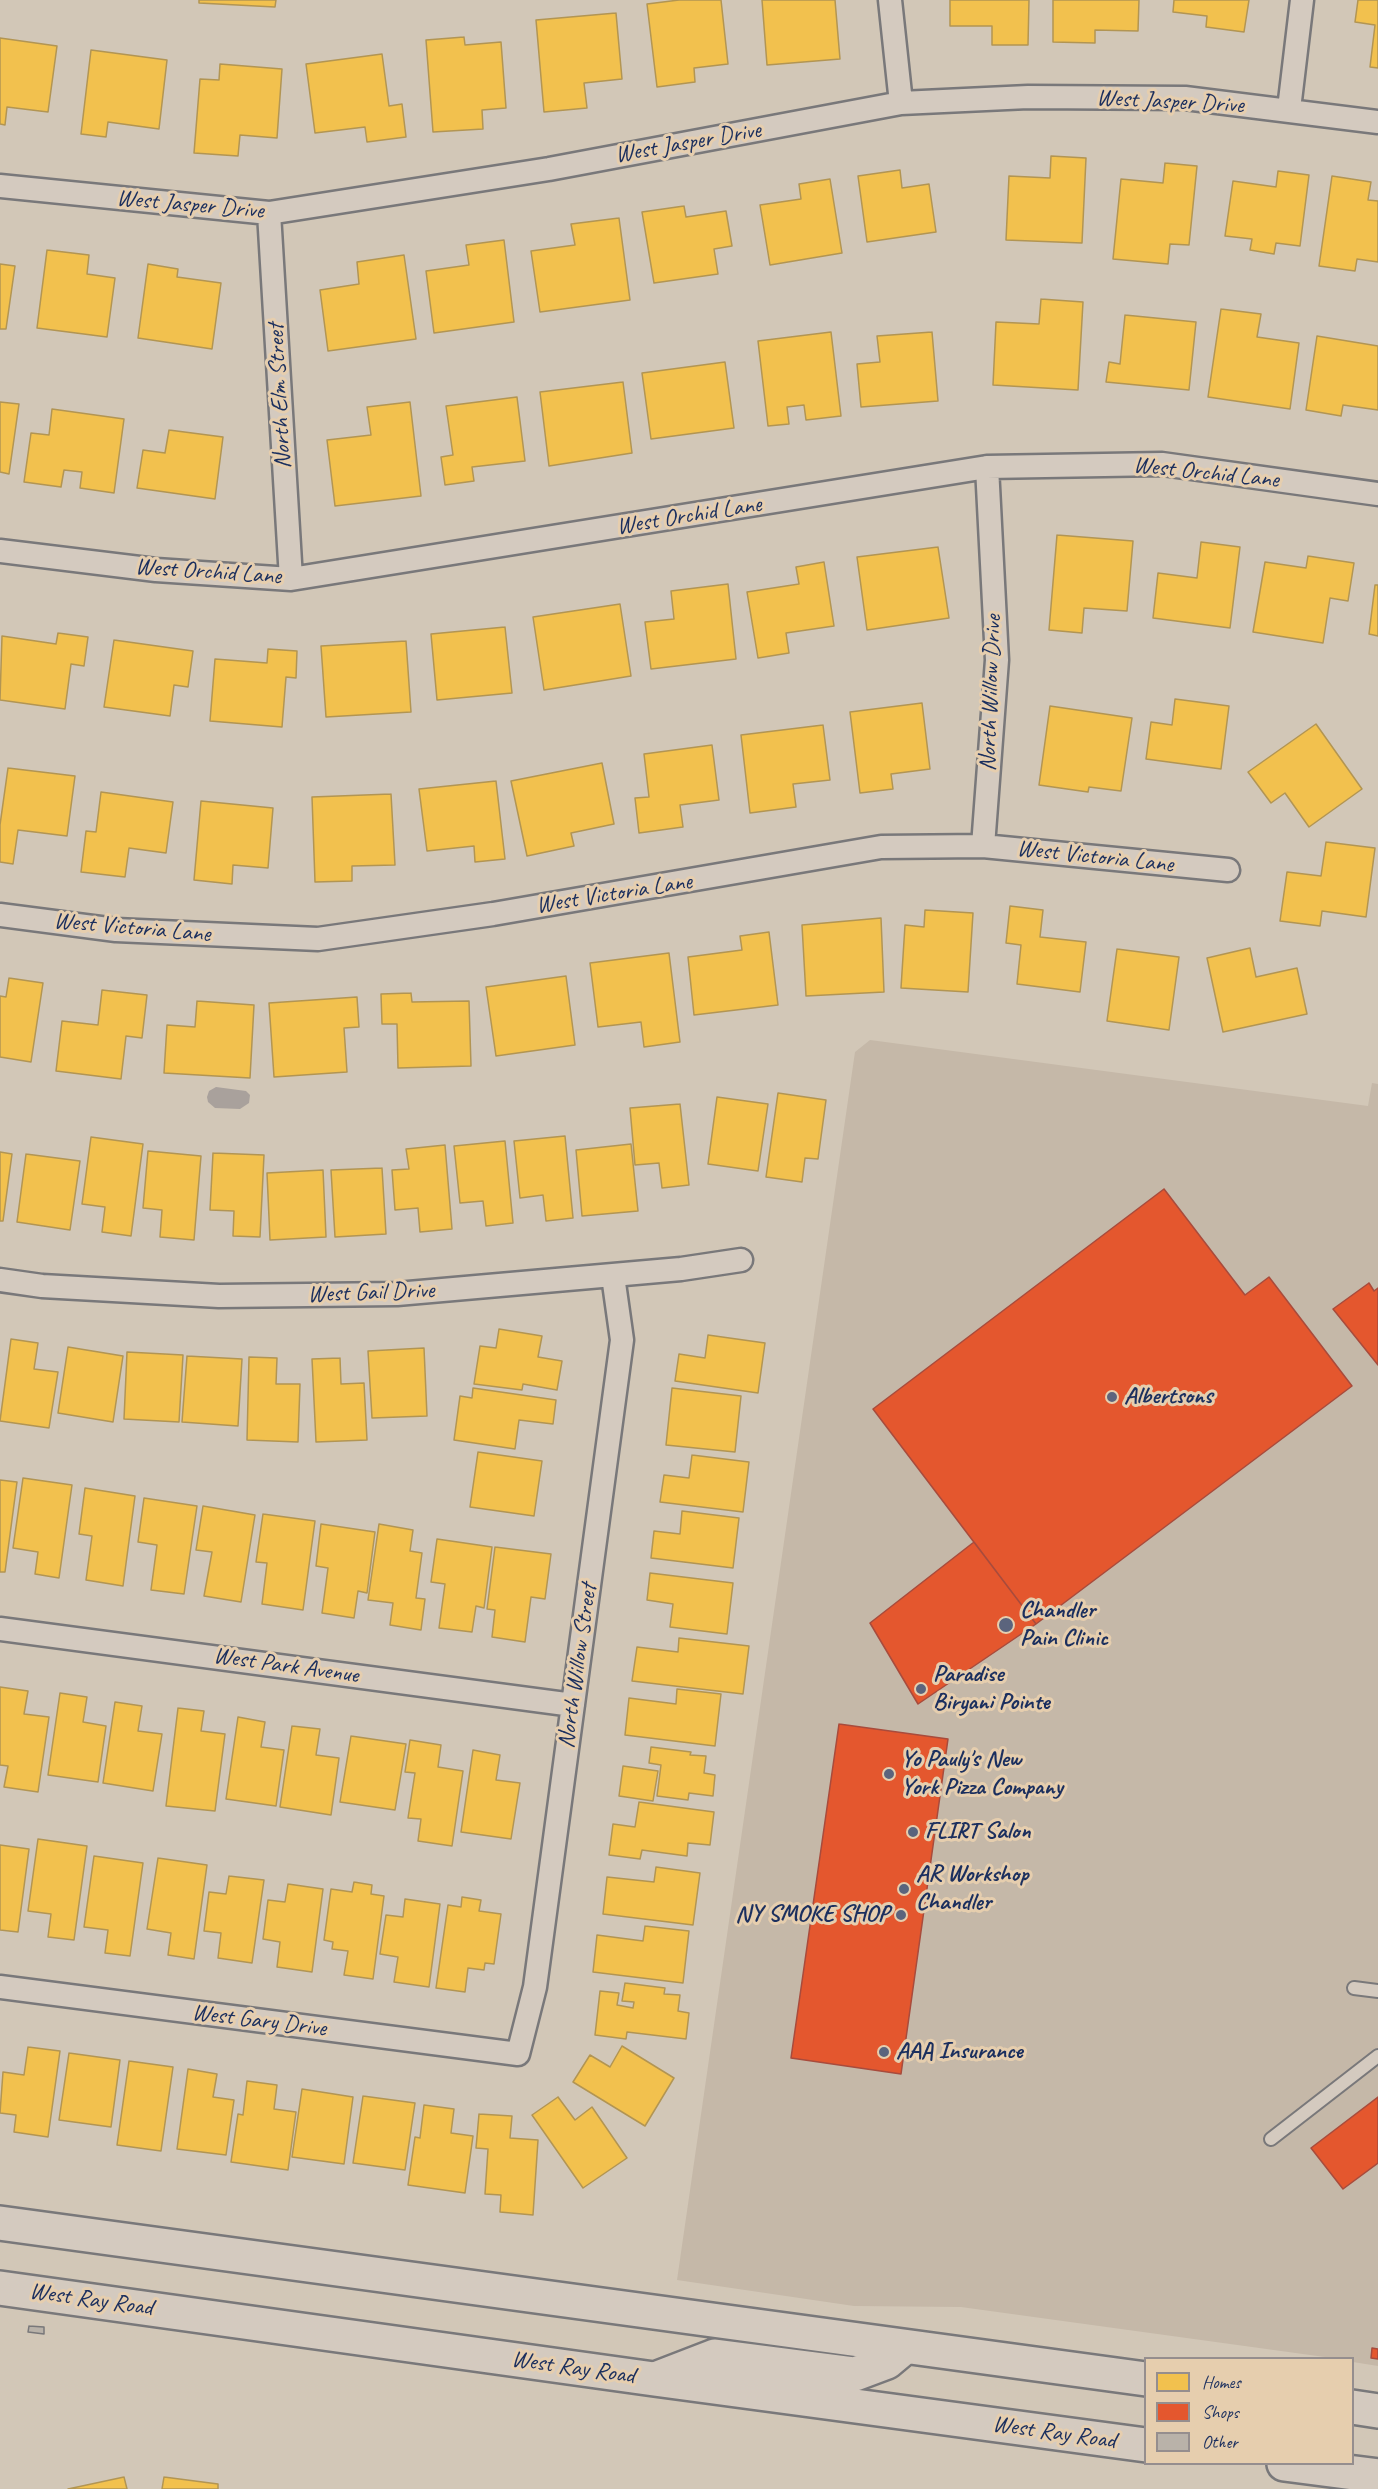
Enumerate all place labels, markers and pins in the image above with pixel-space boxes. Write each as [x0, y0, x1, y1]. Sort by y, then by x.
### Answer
place label: Albertsons [1124, 1383, 1212, 1411]
marker: Albertsons [1105, 1390, 1119, 1404]
place label: Chandler Pain Clinic [1020, 1597, 1108, 1653]
marker: Chandler Pain Clinic [997, 1616, 1015, 1634]
place label: Paradise Biryani Pointe [933, 1661, 1050, 1717]
marker: Paradise Biryani Pointe [914, 1682, 928, 1696]
place label: Yo Pauly's New York Pizza Company [901, 1746, 1063, 1802]
marker: Yo Pauly's New York Pizza Company [882, 1767, 896, 1781]
place label: FLIRT Salon [925, 1818, 1031, 1846]
marker: FLIRT Salon [906, 1825, 920, 1839]
place label: AR Workshop Chandler [916, 1861, 1028, 1917]
marker: AR Workshop Chandler [897, 1882, 911, 1896]
place label: NY SMOKE SHOP [735, 1901, 889, 1929]
marker: NY SMOKE SHOP [894, 1908, 908, 1922]
place label: AAA Insurance [896, 2038, 1023, 2066]
marker: AAA Insurance [877, 2045, 891, 2059]

